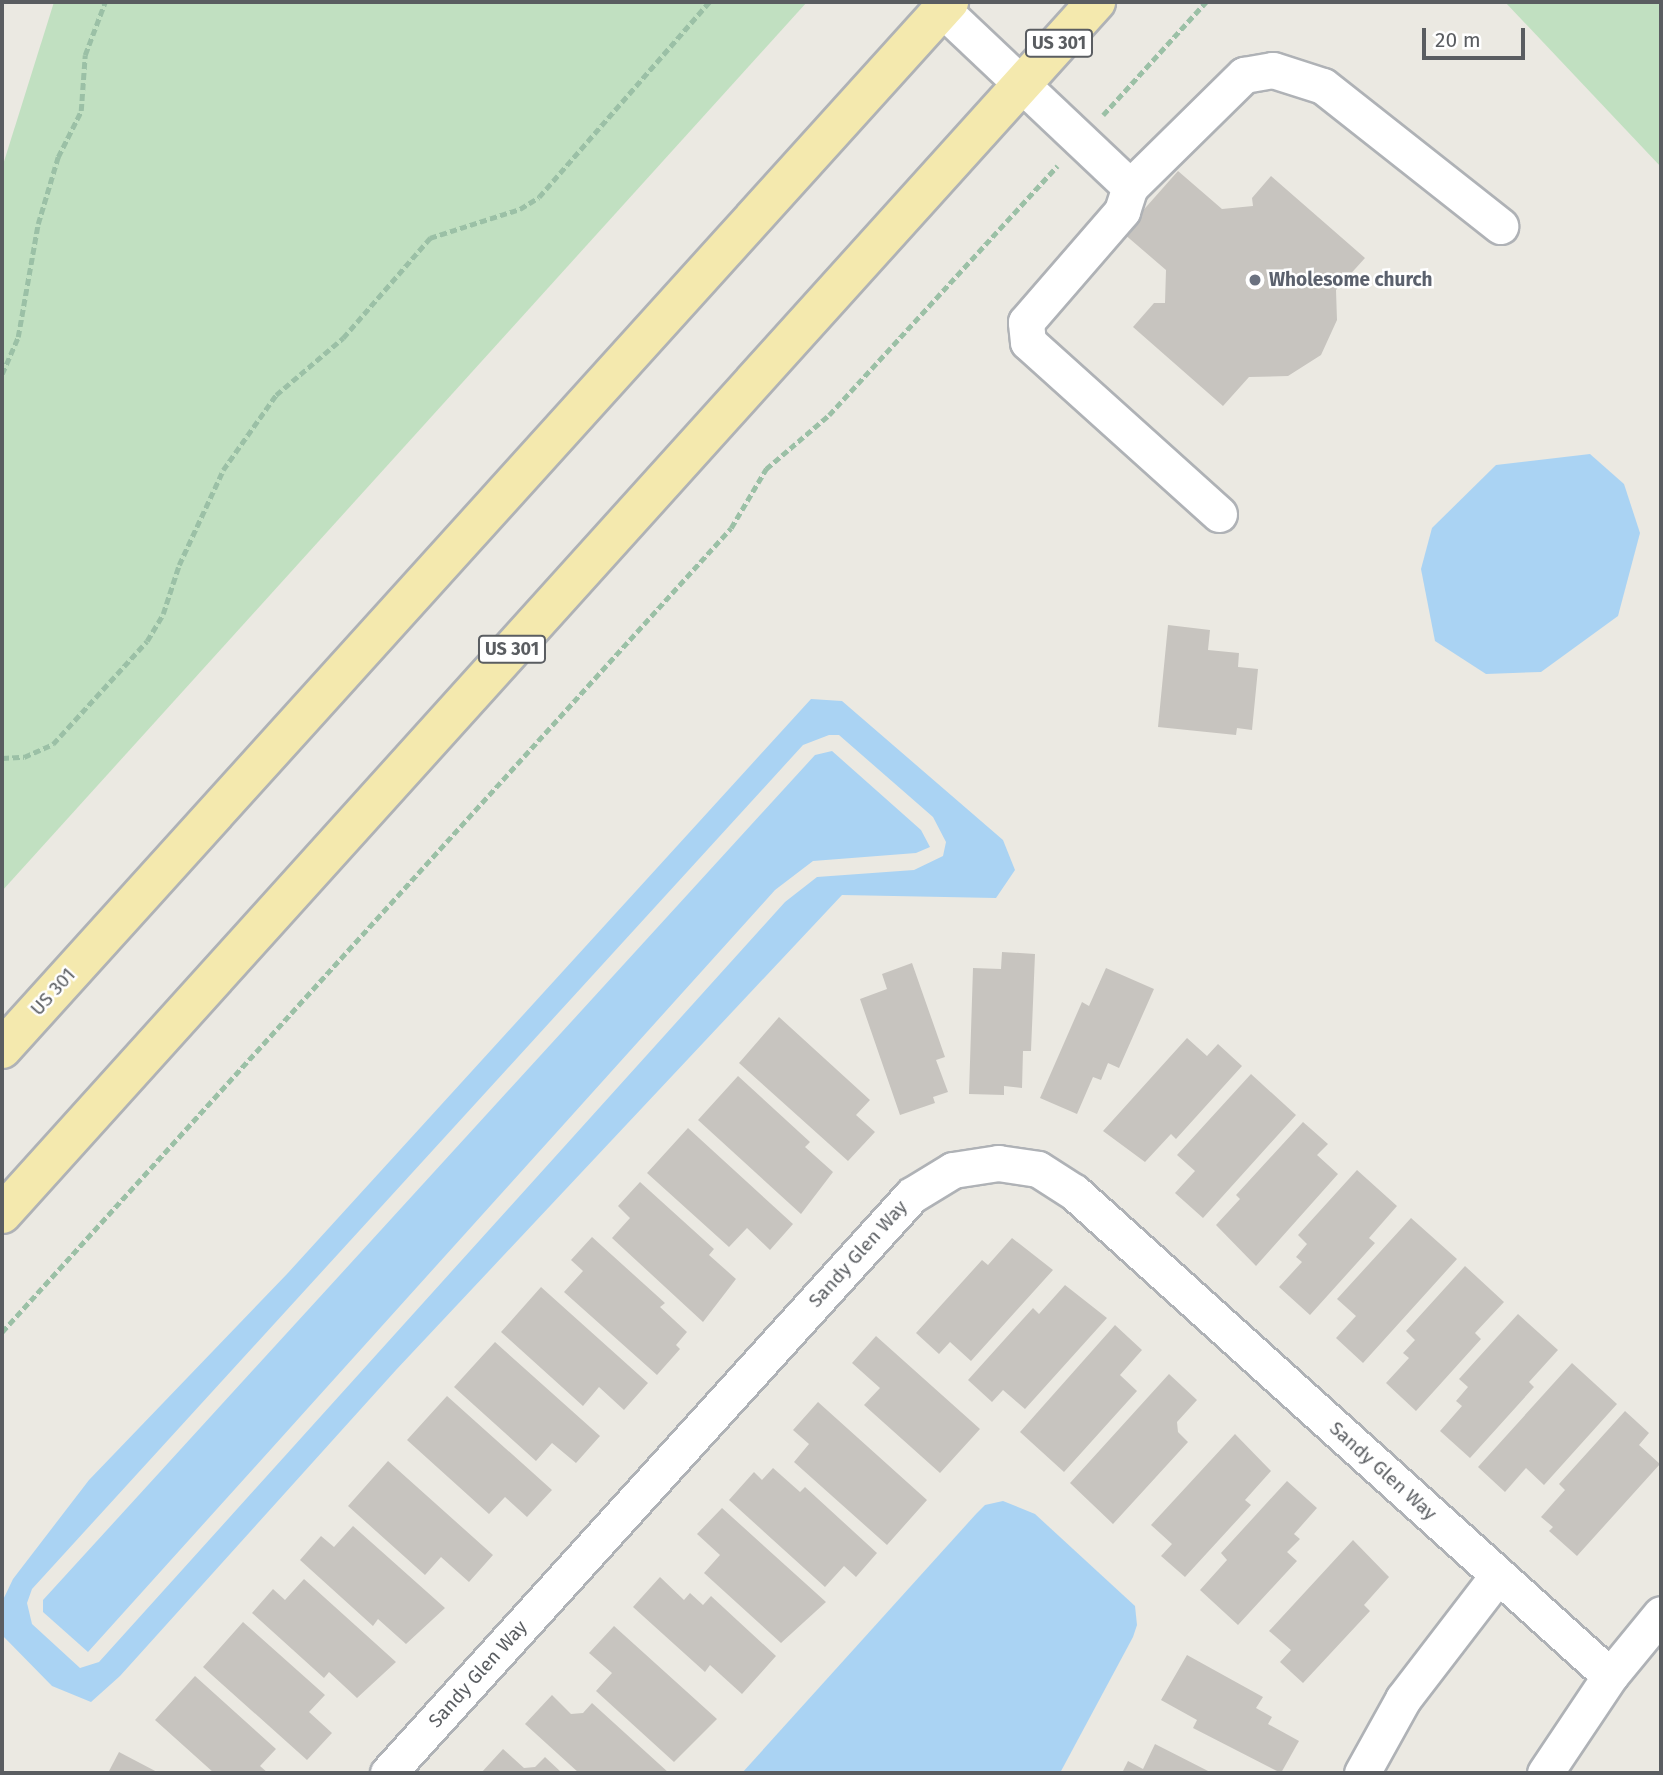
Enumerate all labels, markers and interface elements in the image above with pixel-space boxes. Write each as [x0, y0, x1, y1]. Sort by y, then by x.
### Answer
scale bar [1425, 14, 1528, 58]
text: 20 m [1435, 27, 1481, 53]
road number: US 301 [1024, 28, 1094, 58]
place label: Wholesome church [1269, 269, 1433, 291]
marker: Wholesome church [1247, 272, 1263, 288]
road number: US 301 [477, 634, 547, 664]
street label: US 301 [26, 964, 80, 1020]
street label: Sandy Glen Way [804, 1196, 912, 1312]
street label: Sandy Glen Way [1325, 1417, 1441, 1525]
street label: Sandy Glen Way [424, 1616, 532, 1732]

